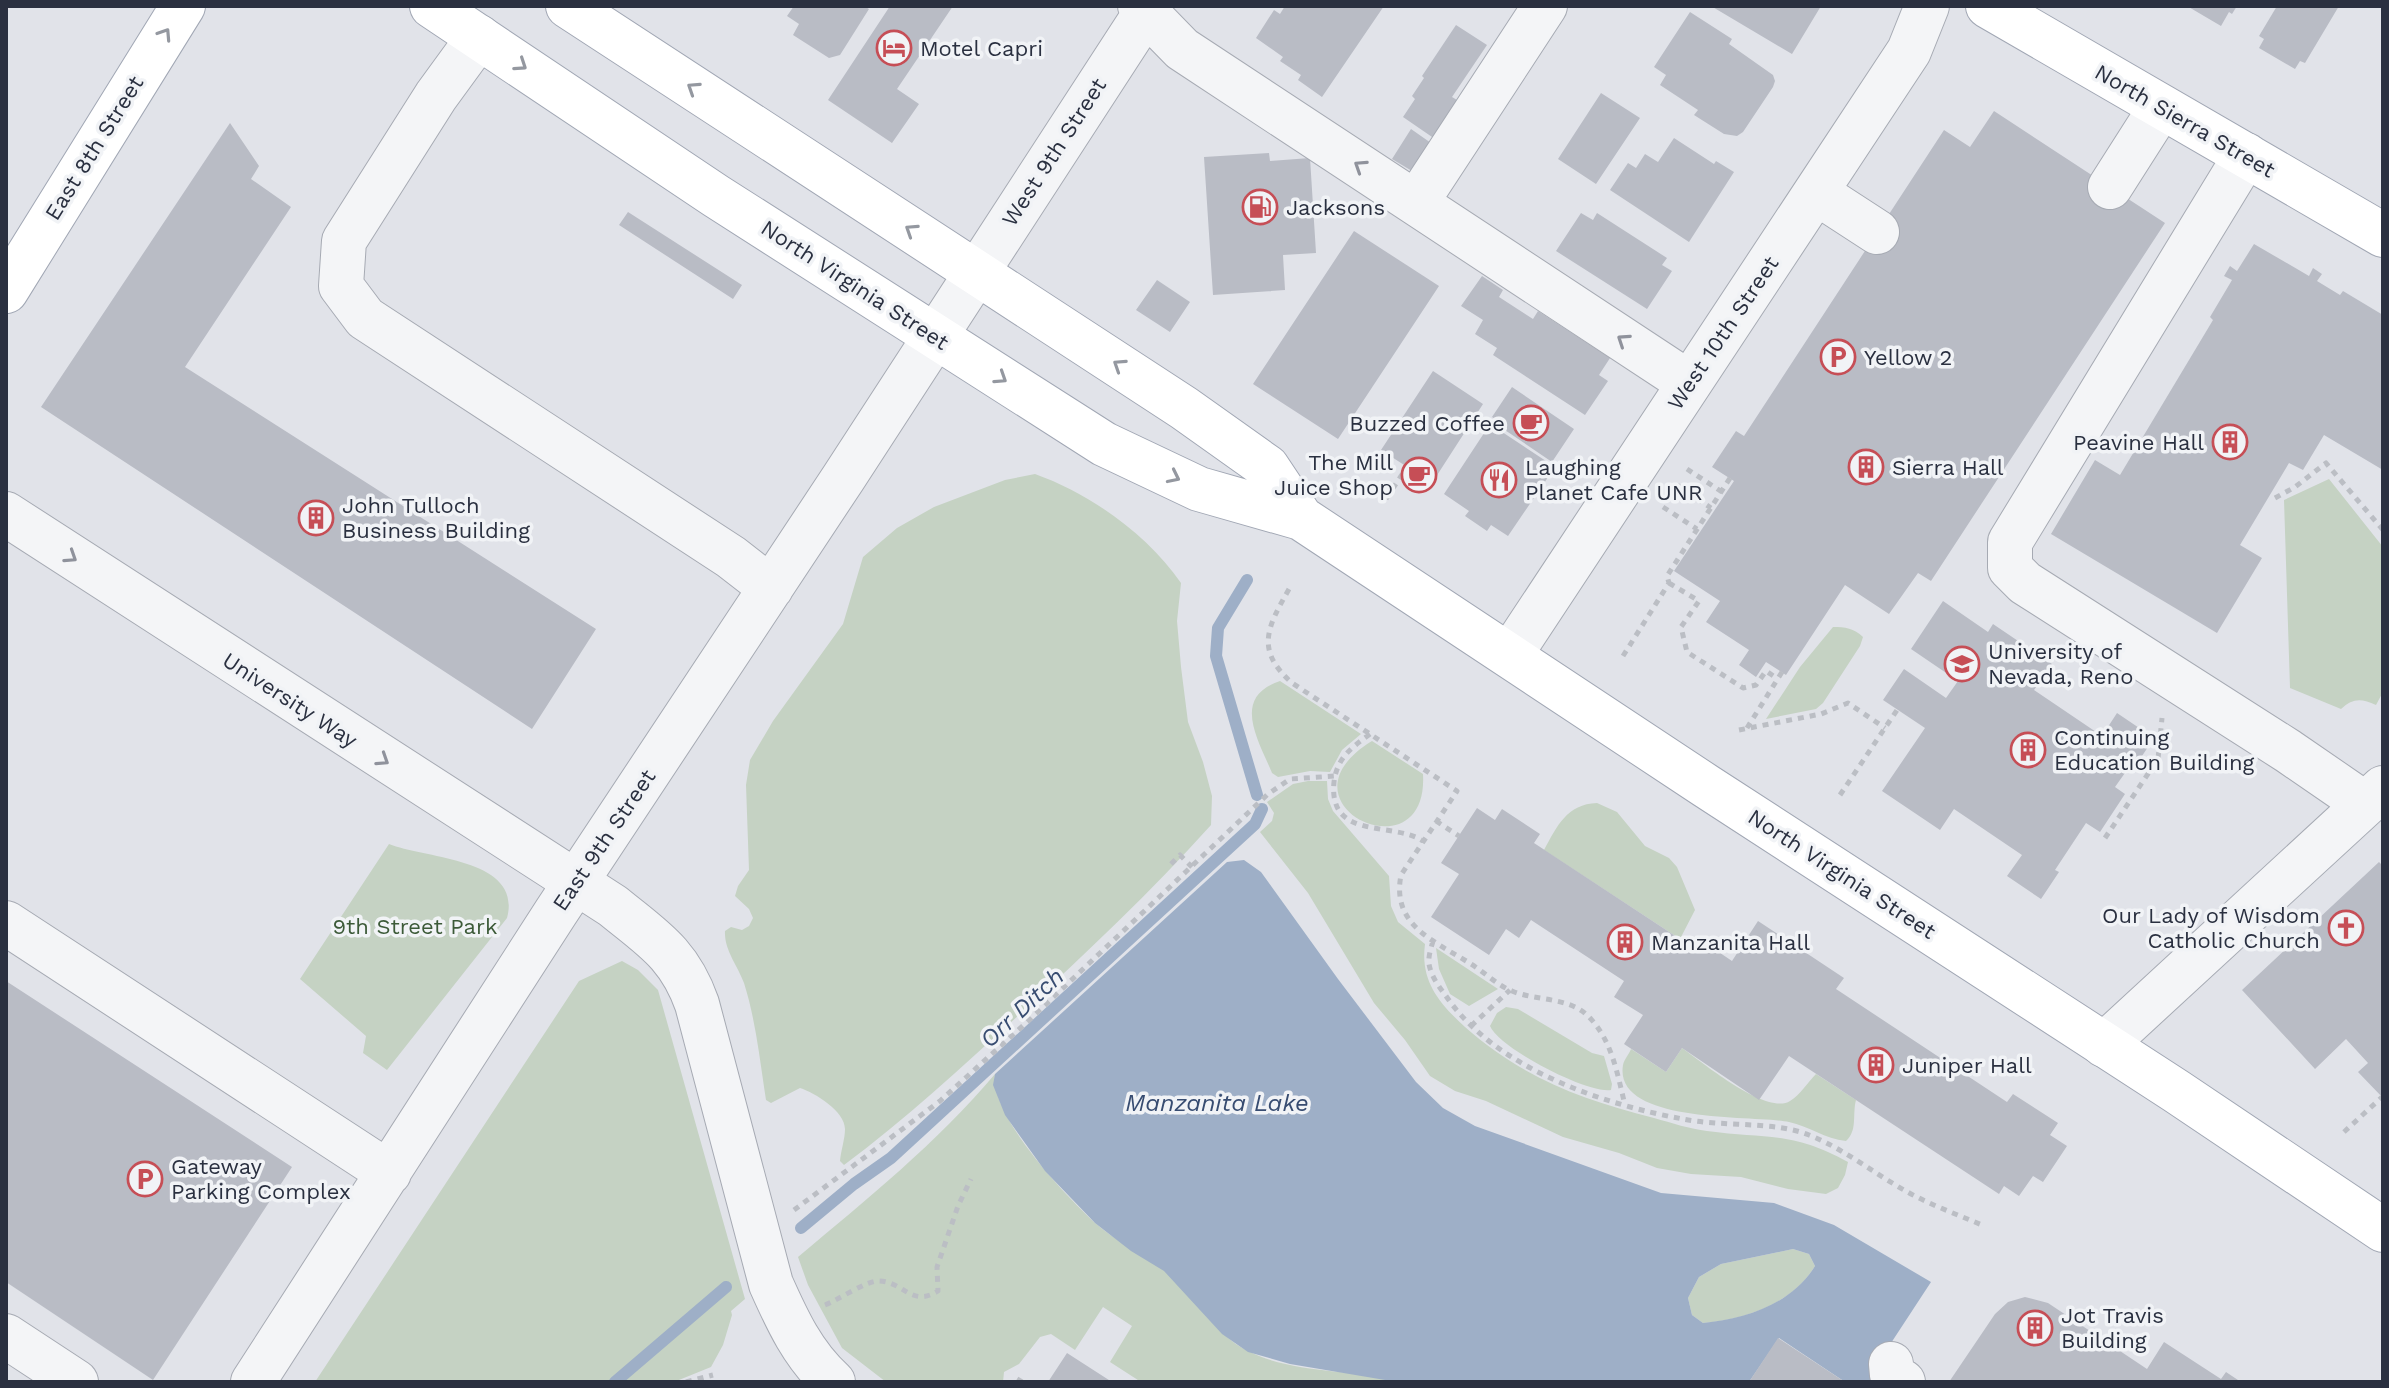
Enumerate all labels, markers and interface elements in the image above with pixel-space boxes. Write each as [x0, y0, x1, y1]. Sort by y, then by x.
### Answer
one-way arrow [156, 28, 171, 43]
hotel icon: Motel Capri [875, 29, 913, 67]
place label: Motel Capri [920, 36, 1043, 61]
one-way arrow [512, 55, 526, 70]
street label: North Sierra Street [2091, 59, 2279, 183]
street label: East 8th Street [40, 71, 148, 225]
street label: West 9th Street [997, 73, 1111, 231]
one-way arrow [687, 83, 702, 98]
one-way arrow [1354, 161, 1369, 176]
fuel station icon: Jacksons [1241, 188, 1279, 226]
place label: Jacksons [1286, 195, 1385, 220]
street label: North Virginia Street [757, 215, 953, 355]
one-way arrow [905, 225, 919, 240]
street label: West 10th Street [1662, 251, 1784, 415]
one-way arrow [1618, 335, 1632, 350]
parking icon: Yellow 2 [1819, 338, 1857, 376]
place label: Yellow 2 [1864, 345, 1952, 370]
one-way arrow [1113, 360, 1128, 375]
one-way arrow [993, 369, 1007, 384]
cafe icon: Buzzed Coffee [1512, 404, 1550, 442]
place label: Buzzed Coffee [1349, 411, 1505, 436]
building icon: Peavine Hall [2211, 423, 2249, 461]
place label: Peavine Hall [2073, 430, 2204, 455]
building icon: Sierra Hall [1847, 448, 1885, 486]
place label: The Mill Juice Shop [1274, 450, 1393, 500]
place label: Laughing Planet Cafe UNR [1525, 455, 1703, 505]
place label: Sierra Hall [1892, 455, 2004, 480]
cafe icon: The Mill Juice Shop [1400, 456, 1438, 494]
restaurant icon: Laughing Planet Cafe UNR [1480, 461, 1518, 499]
one-way arrow [1166, 467, 1180, 483]
place label: John Tulloch Business Building [342, 493, 530, 543]
building icon: John Tulloch Business Building [297, 499, 335, 537]
one-way arrow [63, 547, 77, 562]
place label: University of Nevada, Reno [1988, 639, 2133, 689]
school or university icon: University of Nevada, Reno [1943, 645, 1981, 683]
street label: University Way [218, 647, 363, 753]
place label: Continuing Education Building [2054, 725, 2254, 775]
building icon: Continuing Education Building [2009, 731, 2047, 769]
one-way arrow [374, 750, 389, 765]
street label: East 9th Street [548, 765, 660, 915]
street label: North Virginia Street [1744, 804, 1940, 944]
place label: Our Lady of Wisdom Catholic Church [2102, 903, 2320, 953]
church icon: Our Lady of Wisdom Catholic Church [2327, 909, 2365, 947]
park label: 9th Street Park [333, 914, 497, 939]
building icon: Manzanita Hall [1606, 923, 1644, 961]
place label: Manzanita Hall [1651, 930, 1810, 955]
water label: Orr Ditch [974, 962, 1070, 1054]
building icon: Juniper Hall [1857, 1046, 1895, 1084]
place label: Juniper Hall [1902, 1053, 2032, 1078]
water label: Manzanita Lake [1125, 1089, 1309, 1117]
place label: Gateway Parking Complex [171, 1154, 351, 1204]
parking icon: Gateway Parking Complex [126, 1160, 164, 1198]
place label: Jot Travis Building [2061, 1303, 2164, 1353]
building icon: Jot Travis Building [2016, 1309, 2054, 1347]

